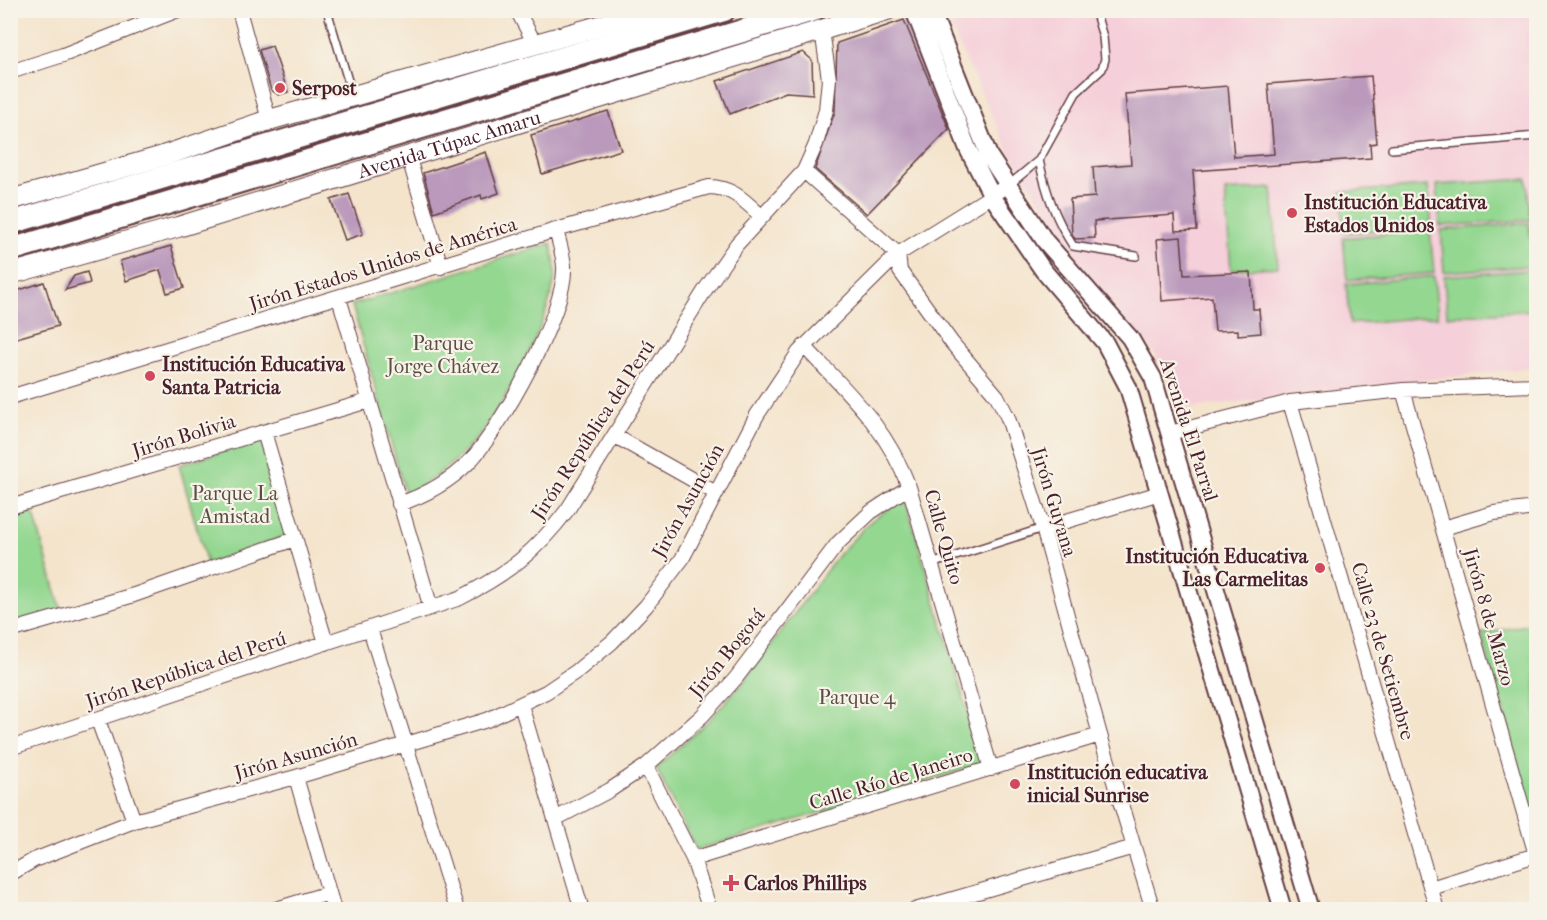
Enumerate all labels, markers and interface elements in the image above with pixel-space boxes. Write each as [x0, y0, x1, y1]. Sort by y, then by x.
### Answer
place label: Serpost [292, 77, 358, 100]
marker: Serpost [273, 81, 287, 95]
street label: Avenida Túpac Amaru [354, 105, 544, 183]
place label: Institución Educativa Estados Unidos [1304, 191, 1487, 237]
marker: Institución Educativa Estados Unidos [1285, 206, 1299, 220]
street label: Jirón Estados Unidos de América [245, 212, 520, 316]
park label: Parque Jorge Chávez [385, 332, 499, 378]
street label: Jirón República del Perú [525, 335, 660, 526]
place label: Institución Educativa Santa Patricia [162, 353, 345, 399]
street label: Avenida El Parral [1155, 355, 1223, 505]
marker: Institución Educativa Santa Patricia [143, 369, 157, 383]
street label: Jirón Bolivia [128, 409, 239, 463]
street label: Jirón Asunción [646, 440, 729, 564]
street label: Jirón Guyana [1026, 443, 1082, 560]
park label: Parque La Amistad [192, 482, 279, 528]
street label: Calle Quito [919, 487, 969, 587]
street label: Jirón 8 de Marzo [1458, 544, 1520, 688]
place label: Institución Educativa Las Carmelitas [1125, 545, 1309, 591]
street label: Calle 23 de Setiembre [1347, 559, 1419, 743]
marker: Institución Educativa Las Carmelitas [1313, 561, 1327, 575]
street label: Jirón Bogotá [683, 603, 770, 704]
street label: Jirón República del Perú [81, 626, 290, 714]
park label: Parque 4 [818, 686, 897, 709]
street label: Jirón Asunción [230, 727, 361, 785]
street label: Calle Río de Janeiro [806, 743, 976, 815]
place label: Institución educativa inicial Sunrise [1026, 761, 1208, 807]
marker: Institución educativa inicial Sunrise [1008, 777, 1022, 791]
place label: Carlos Phillips [744, 872, 867, 895]
marker: Carlos Phillips [722, 874, 740, 892]

